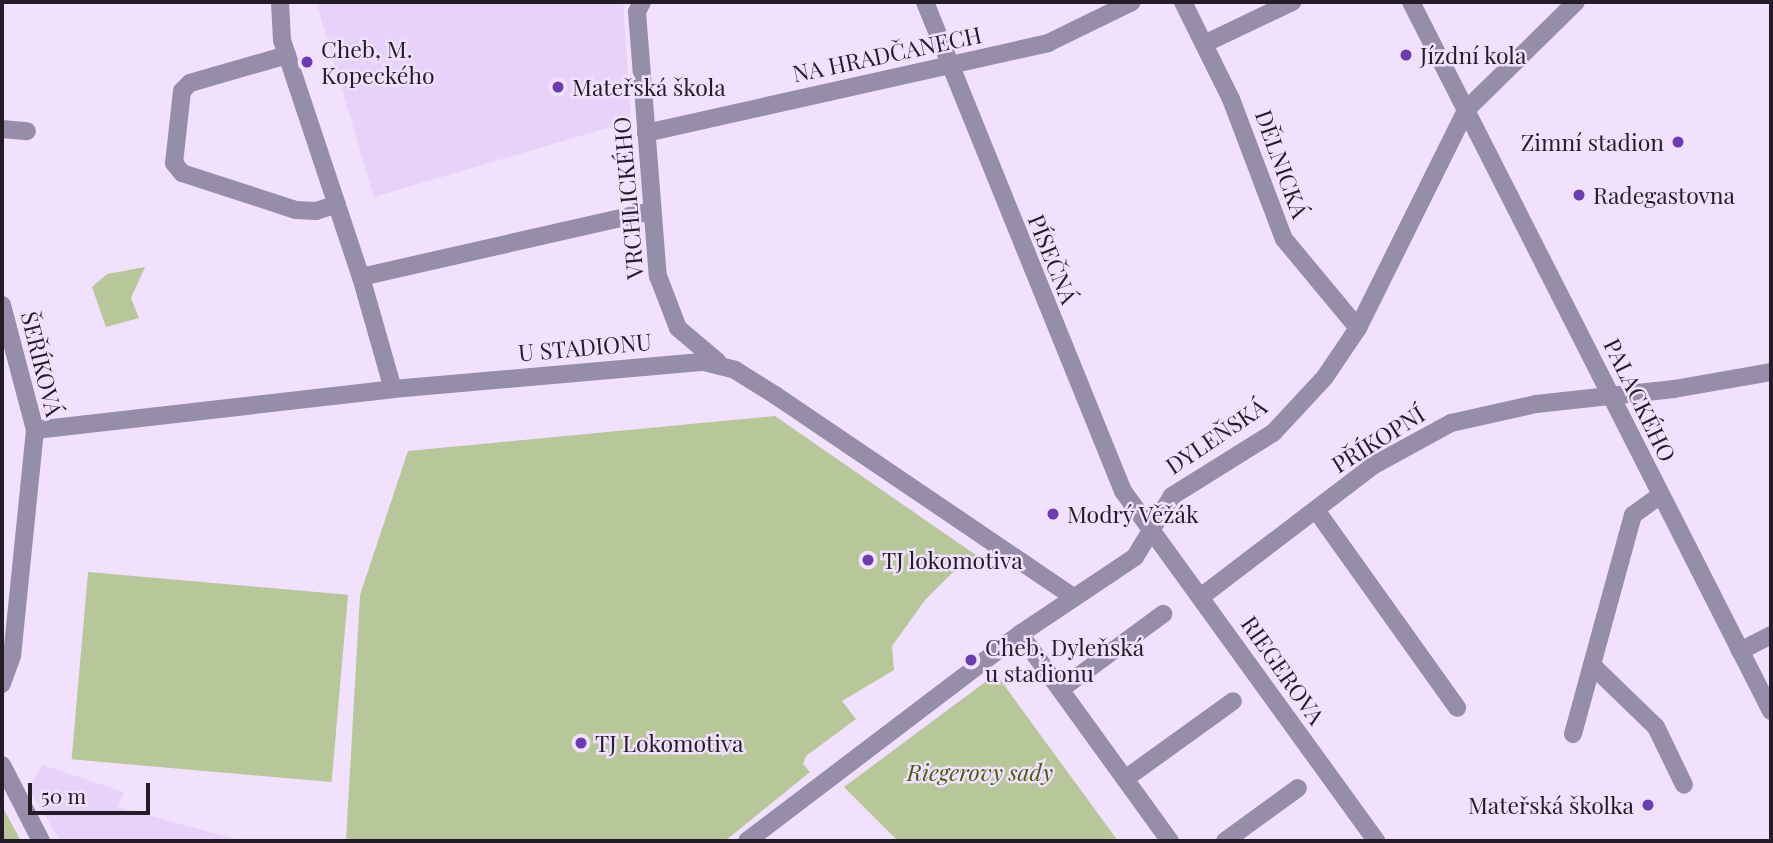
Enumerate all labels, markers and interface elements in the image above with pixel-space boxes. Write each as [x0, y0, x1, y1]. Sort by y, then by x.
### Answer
street label: NA HRADČANECH [790, 20, 984, 88]
place label: Cheb, M. Kopeckého [321, 35, 435, 89]
place label: Jízdní kola [1420, 41, 1527, 69]
marker: Jízdní kola [1398, 47, 1414, 63]
marker: Cheb, M. Kopeckého [299, 54, 315, 70]
place label: Mateřská škola [572, 73, 726, 101]
marker: Mateřská škola [550, 79, 566, 95]
street label: DĚLNICKÁ [1250, 106, 1314, 222]
street label: VRCHLICKÉHO [607, 116, 649, 280]
place label: Zimní stadion [1521, 128, 1664, 156]
marker: Zimní stadion [1670, 134, 1686, 150]
place label: Radegastovna [1593, 181, 1735, 209]
marker: Radegastovna [1571, 187, 1587, 203]
street label: PÍSEČNÁ [1023, 210, 1083, 308]
street label: ŠEŘÍKOVÁ [16, 309, 68, 419]
street label: U STADIONU [517, 327, 653, 367]
street label: PALACKÉHO [1598, 334, 1682, 466]
street label: DYLEŇSKÁ [1160, 392, 1272, 480]
street label: PŘÍKOPNÍ [1326, 400, 1430, 478]
place label: Modrý Věžák [1067, 500, 1200, 528]
marker: Modrý Věžák [1045, 506, 1061, 522]
place label: TJ lokomotiva [882, 546, 1023, 574]
marker: TJ lokomotiva [860, 552, 876, 568]
street label: RIEGEROVA [1236, 610, 1330, 730]
place label: Cheb, Dyleňská u stadionu [985, 633, 1144, 687]
marker: Cheb, Dyleňská u stadionu [963, 652, 979, 668]
place label: TJ Lokomotiva [595, 729, 743, 757]
marker: TJ Lokomotiva [573, 735, 589, 751]
park label: Riegerovy sady [907, 758, 1053, 786]
scale bar [32, 770, 154, 814]
text: 50 m [41, 781, 86, 809]
place label: Mateřská školka [1468, 791, 1634, 819]
marker: Mateřská školka [1640, 797, 1656, 813]

